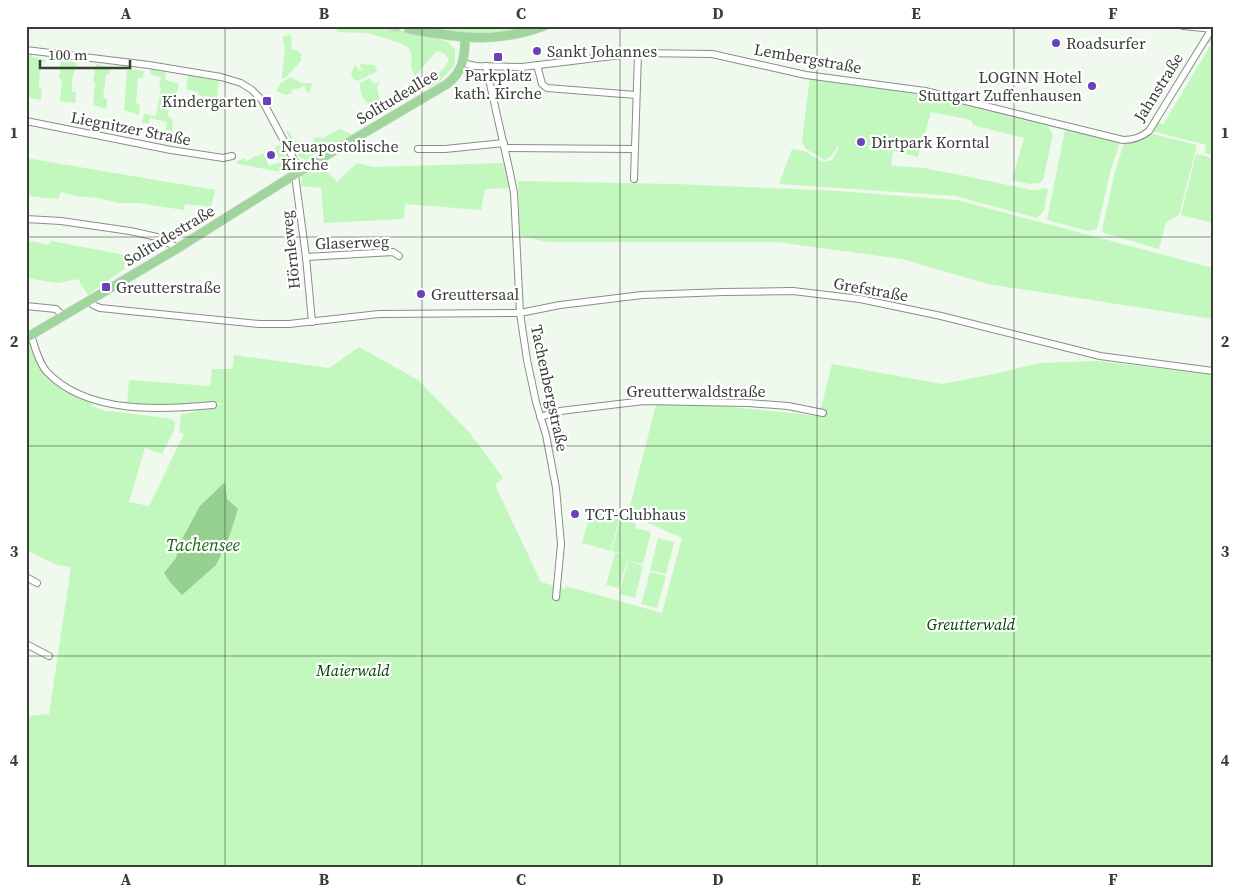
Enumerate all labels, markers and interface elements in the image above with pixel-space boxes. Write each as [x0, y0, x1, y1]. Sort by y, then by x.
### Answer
text: A [121, 2, 132, 24]
text: B [319, 2, 330, 24]
text: C [516, 2, 526, 24]
text: D [712, 2, 724, 24]
text: E [911, 2, 921, 24]
text: F [1108, 2, 1118, 24]
place label: Roadsurfer [1066, 32, 1146, 54]
marker: Roadsurfer [1050, 37, 1062, 49]
scale bar [40, 38, 130, 70]
street label: Lembergstraße [752, 38, 864, 78]
place label: Sankt Johannes [547, 40, 657, 62]
text: 100 m [48, 44, 88, 65]
marker: Sankt Johannes [531, 45, 543, 57]
street label: Jahnstraße [1128, 48, 1188, 127]
marker: Parkplatz kath. Kirche [492, 51, 504, 63]
street label: Solitudeallee [352, 63, 442, 129]
place label: Parkplatz kath. Kirche [454, 64, 542, 104]
place label: LOGINN Hotel Stuttgart Zuffenhausen [919, 66, 1082, 106]
marker: LOGINN Hotel Stuttgart Zuffenhausen [1086, 80, 1098, 92]
place label: Kindergarten [162, 90, 257, 112]
marker: Kindergarten [261, 95, 273, 107]
street label: Liegnitzer Straße [69, 106, 193, 150]
text: 1 [10, 121, 18, 143]
text: 1 [1221, 121, 1229, 143]
place label: Dirtpark Korntal [871, 131, 990, 153]
place label: Neuapostolische Kirche [281, 135, 399, 175]
marker: Dirtpark Korntal [855, 136, 867, 148]
marker: Neuapostolische Kirche [265, 149, 277, 161]
street label: Solitudestraße [119, 199, 219, 271]
street label: Hörnleweg [275, 210, 305, 290]
street label: Glaserweg [315, 230, 389, 254]
street label: Grefstraße [832, 272, 910, 306]
place label: Greutterstraße [116, 276, 221, 298]
marker: Greutterstraße [100, 281, 112, 293]
place label: Greuttersaal [431, 283, 520, 305]
marker: Greuttersaal [415, 288, 427, 300]
street label: Tachenbergstraße [526, 323, 574, 453]
text: 2 [10, 330, 19, 352]
text: 2 [1221, 330, 1230, 352]
street label: Greutterwaldstraße [626, 380, 766, 402]
place label: TCT-Clubhaus [585, 503, 686, 525]
marker: TCT-Clubhaus [569, 508, 581, 520]
water label: Tachensee [166, 532, 241, 557]
text: 3 [10, 540, 19, 562]
text: 3 [1221, 540, 1230, 562]
park label: Greutterwald [927, 613, 1016, 635]
park label: Maierwald [315, 659, 390, 681]
text: 4 [10, 749, 19, 771]
text: 4 [1221, 749, 1230, 771]
text: A [121, 868, 132, 890]
text: B [319, 868, 330, 890]
text: C [516, 868, 526, 890]
text: D [712, 868, 724, 890]
text: E [911, 868, 921, 890]
text: F [1108, 868, 1118, 890]

